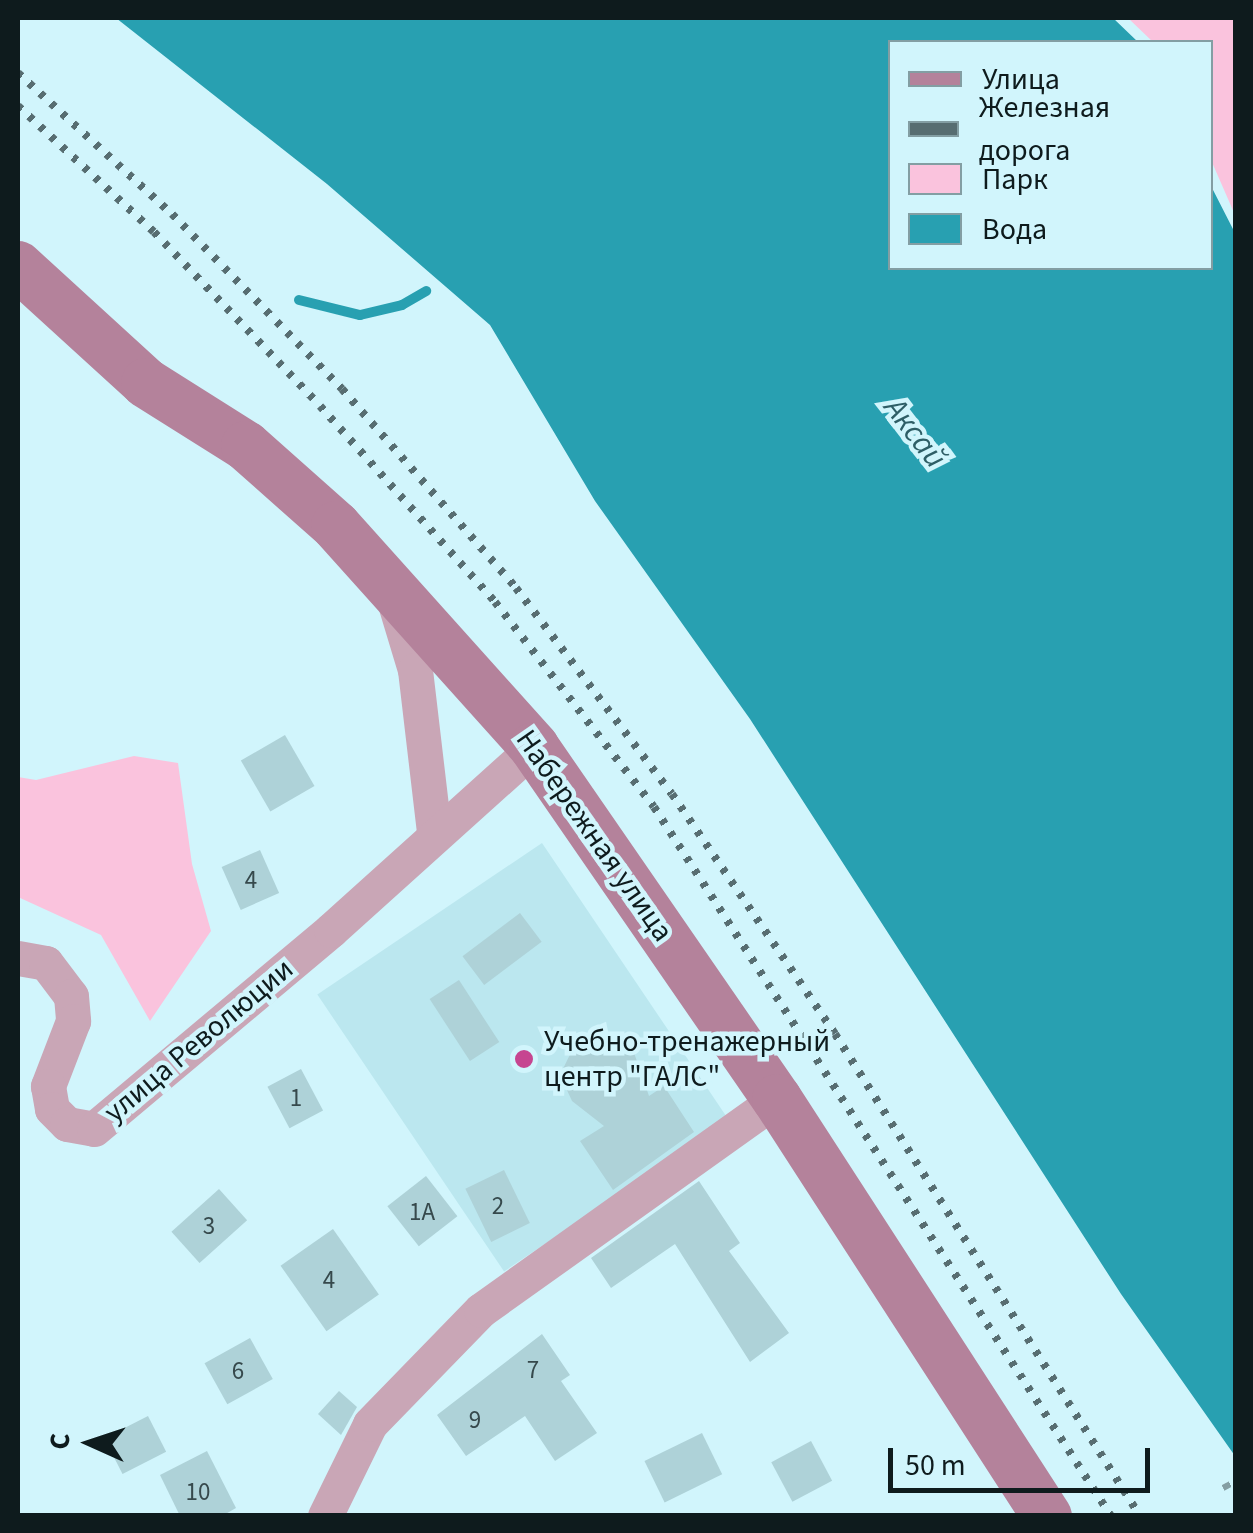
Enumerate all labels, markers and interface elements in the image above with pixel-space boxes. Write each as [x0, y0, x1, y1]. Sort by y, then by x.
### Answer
legend [888, 40, 1213, 270]
text: Улица [982, 58, 1060, 101]
text: Железная дорога [979, 86, 1110, 172]
text: Парк [982, 158, 1048, 201]
text: Вода [982, 208, 1047, 251]
water label: Аксай [876, 390, 954, 476]
street label: Набережная улица [508, 723, 680, 949]
house number: 4 [245, 865, 257, 895]
street label: улица Революции [97, 951, 301, 1131]
place label: Учебно-тренажерный центр "ГАЛС" [544, 1024, 830, 1094]
marker: Учебно-тренажерный центр "ГАЛС" [513, 1048, 535, 1070]
house number: 1 [290, 1083, 302, 1113]
house number: 2 [492, 1191, 504, 1221]
house number: 1А [409, 1197, 435, 1227]
house number: 3 [203, 1211, 215, 1241]
house number: 4 [323, 1265, 335, 1295]
house number: 7 [527, 1355, 539, 1385]
house number: 6 [232, 1356, 244, 1386]
north arrow [40, 1393, 140, 1493]
house number: 9 [469, 1405, 481, 1435]
scale bar [893, 1428, 1156, 1490]
text: С [40, 1432, 80, 1451]
text: 50 m [905, 1444, 966, 1487]
house number: 10 [186, 1477, 210, 1507]

